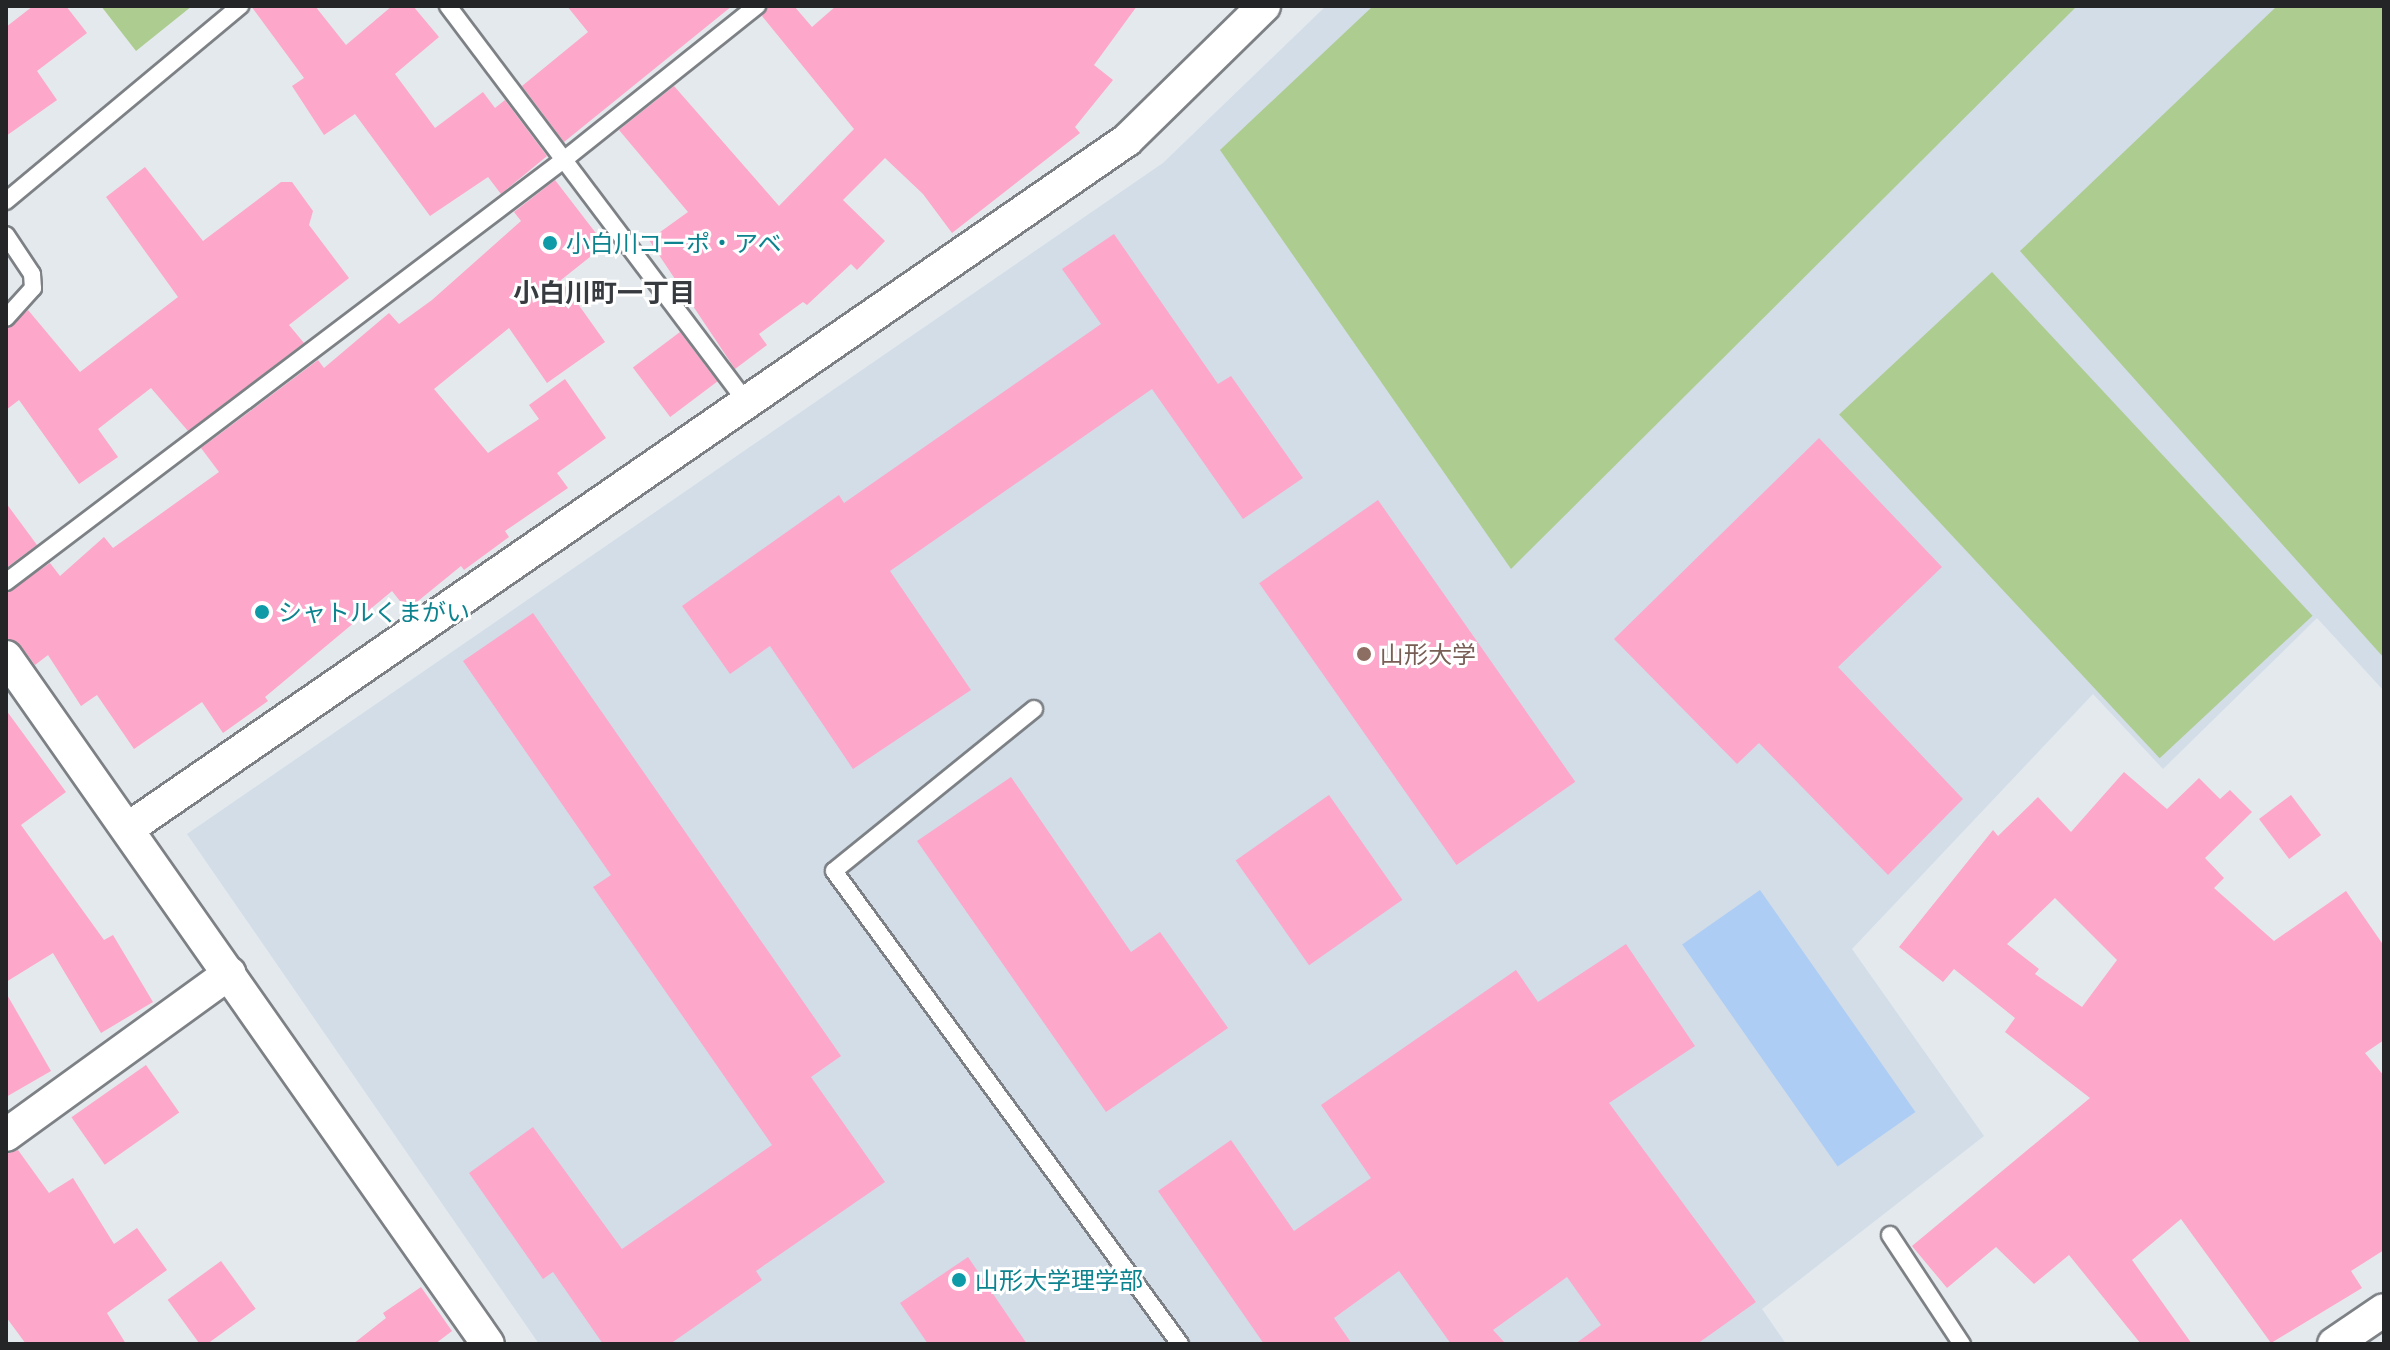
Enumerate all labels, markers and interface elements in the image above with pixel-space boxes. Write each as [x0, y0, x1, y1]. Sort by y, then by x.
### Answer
place label: 小白川コーポ・アベ [566, 229, 782, 257]
marker: 小白川コーポ・アベ [541, 234, 559, 252]
district label: 小白川町一丁目 [513, 276, 695, 308]
place label: シャトルくまがい [278, 598, 470, 626]
marker: シャトルくまがい [253, 603, 271, 621]
place label: 山形大学 [1380, 640, 1476, 668]
marker: 山形大学 [1355, 645, 1373, 663]
place label: 山形大学理学部 [975, 1266, 1143, 1294]
marker: 山形大学理学部 [950, 1271, 968, 1289]

